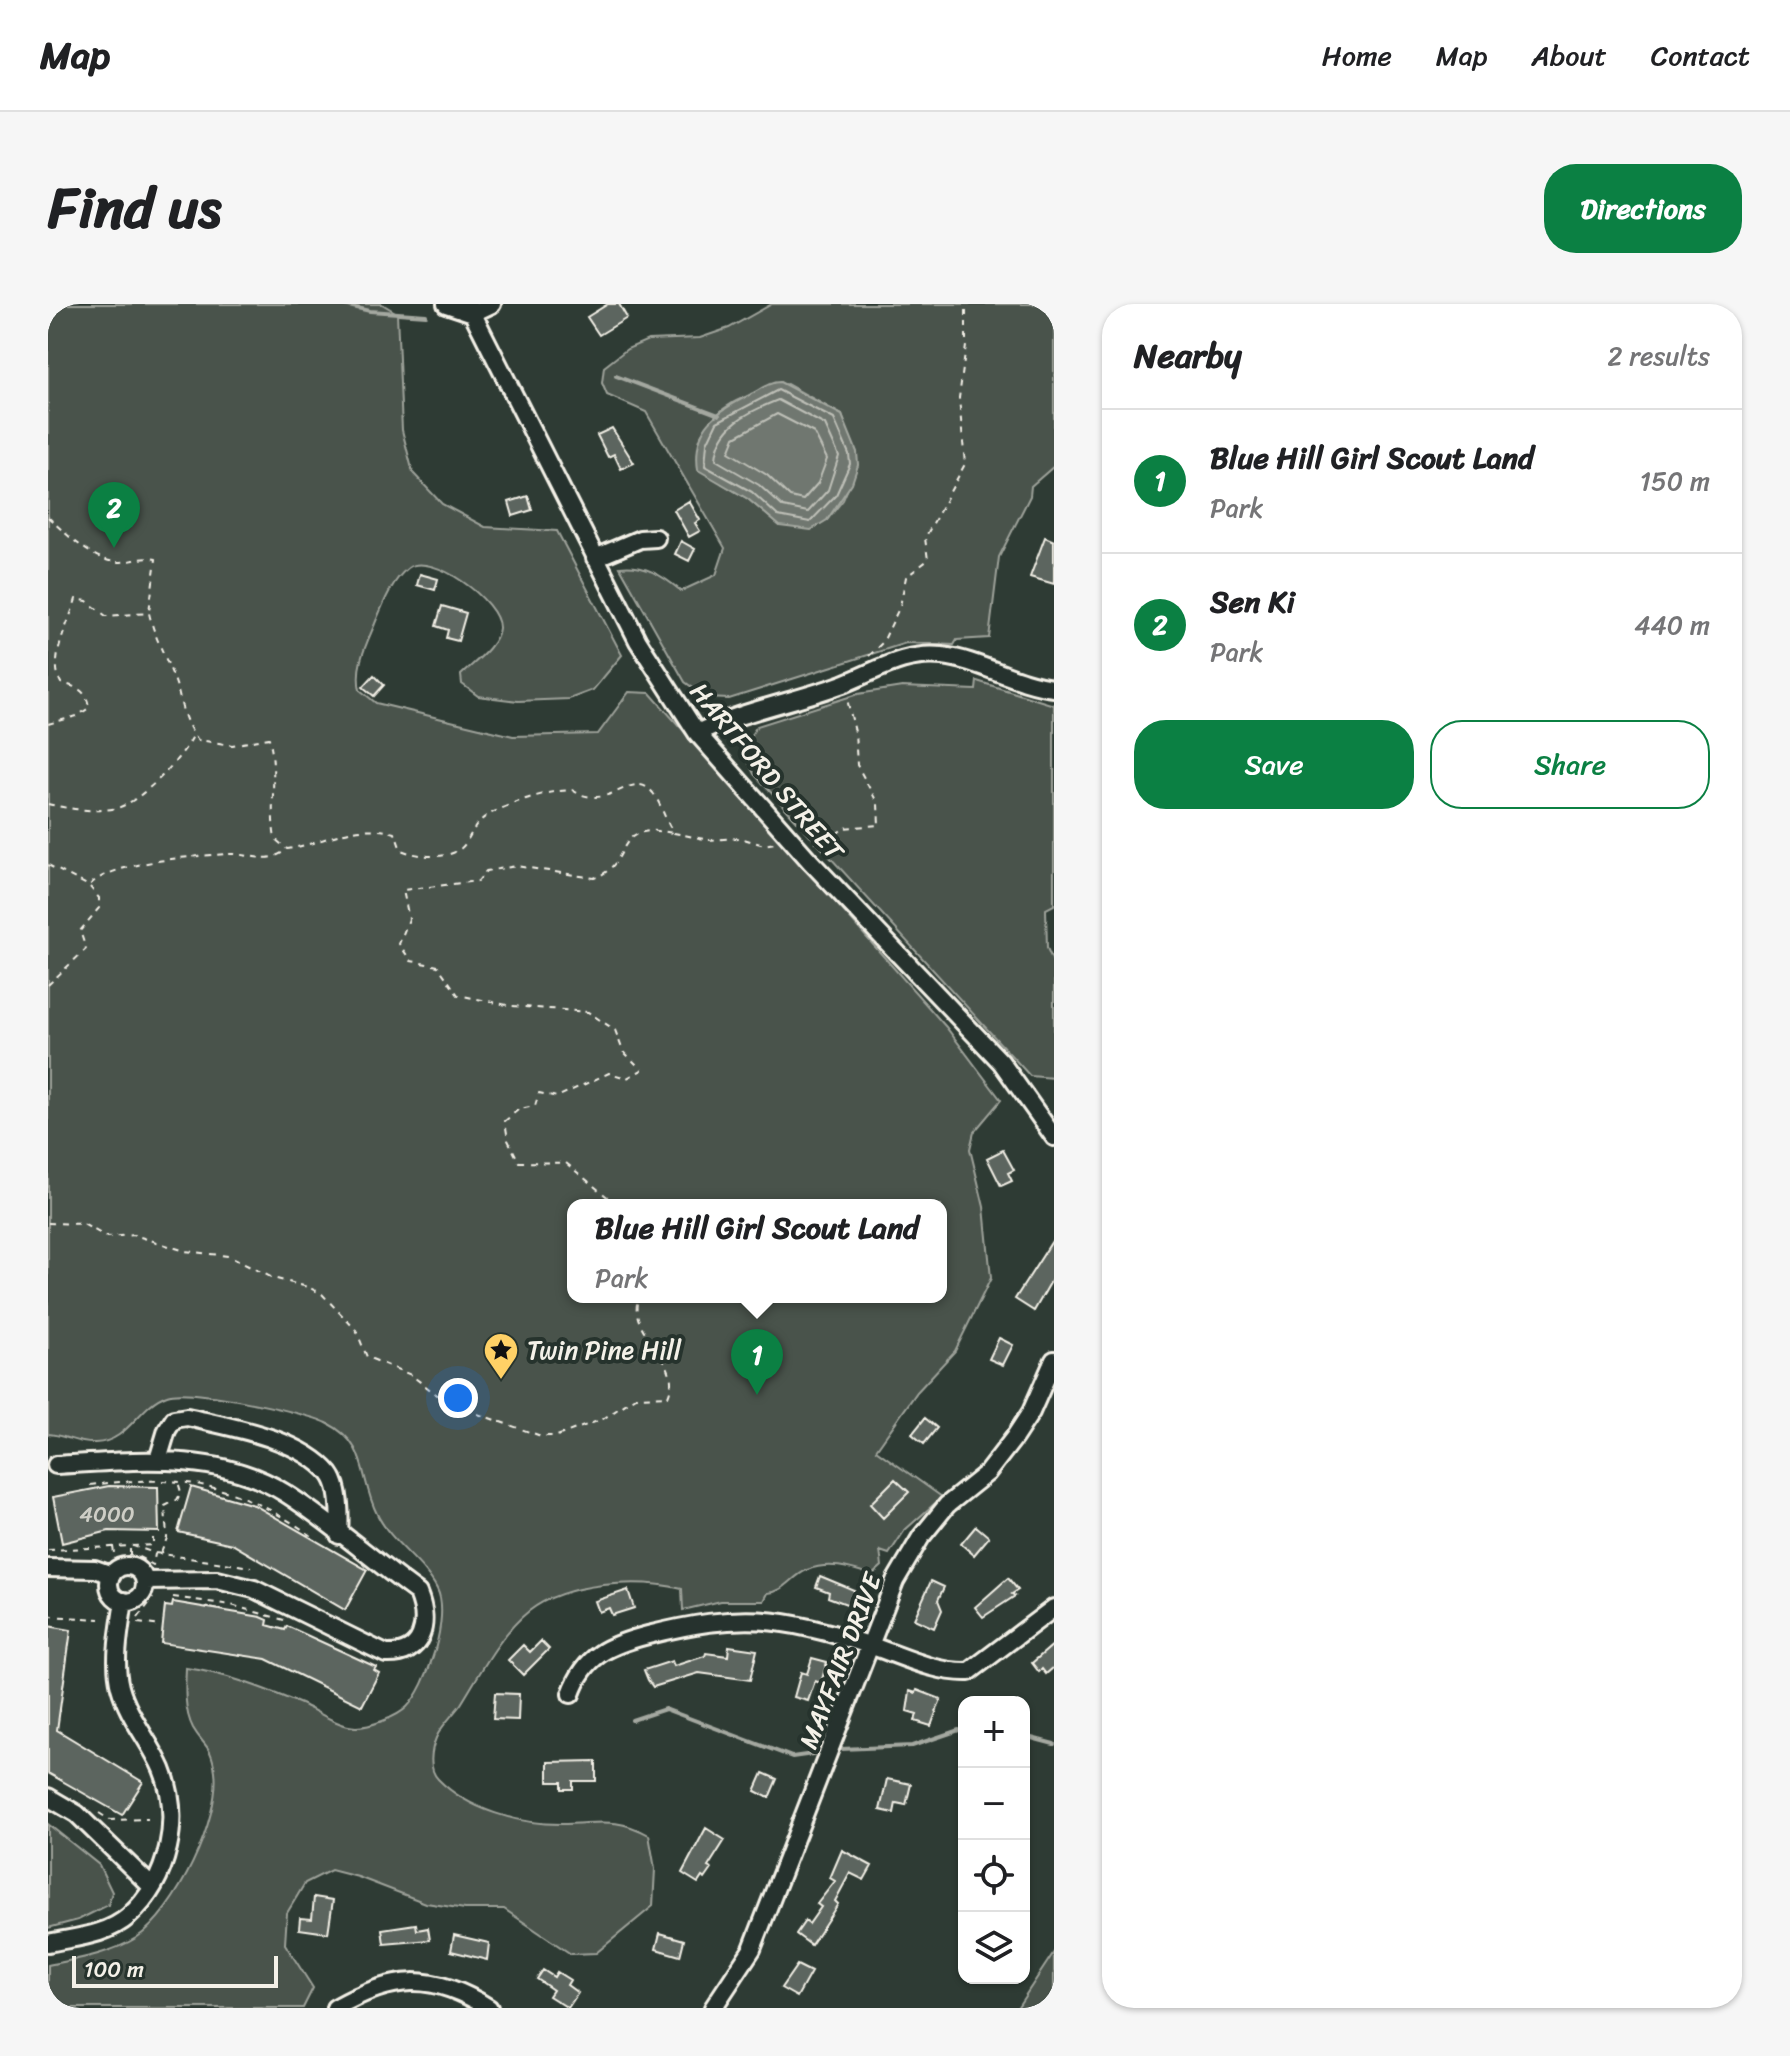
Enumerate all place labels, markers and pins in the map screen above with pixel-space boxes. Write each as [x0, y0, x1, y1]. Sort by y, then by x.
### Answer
pin: 2 [88, 482, 140, 548]
place label: Twin Pine Hill [527, 1327, 682, 1373]
pin: 1 [731, 1329, 783, 1395]
place icon: Twin Pine Hill [482, 1331, 520, 1381]

